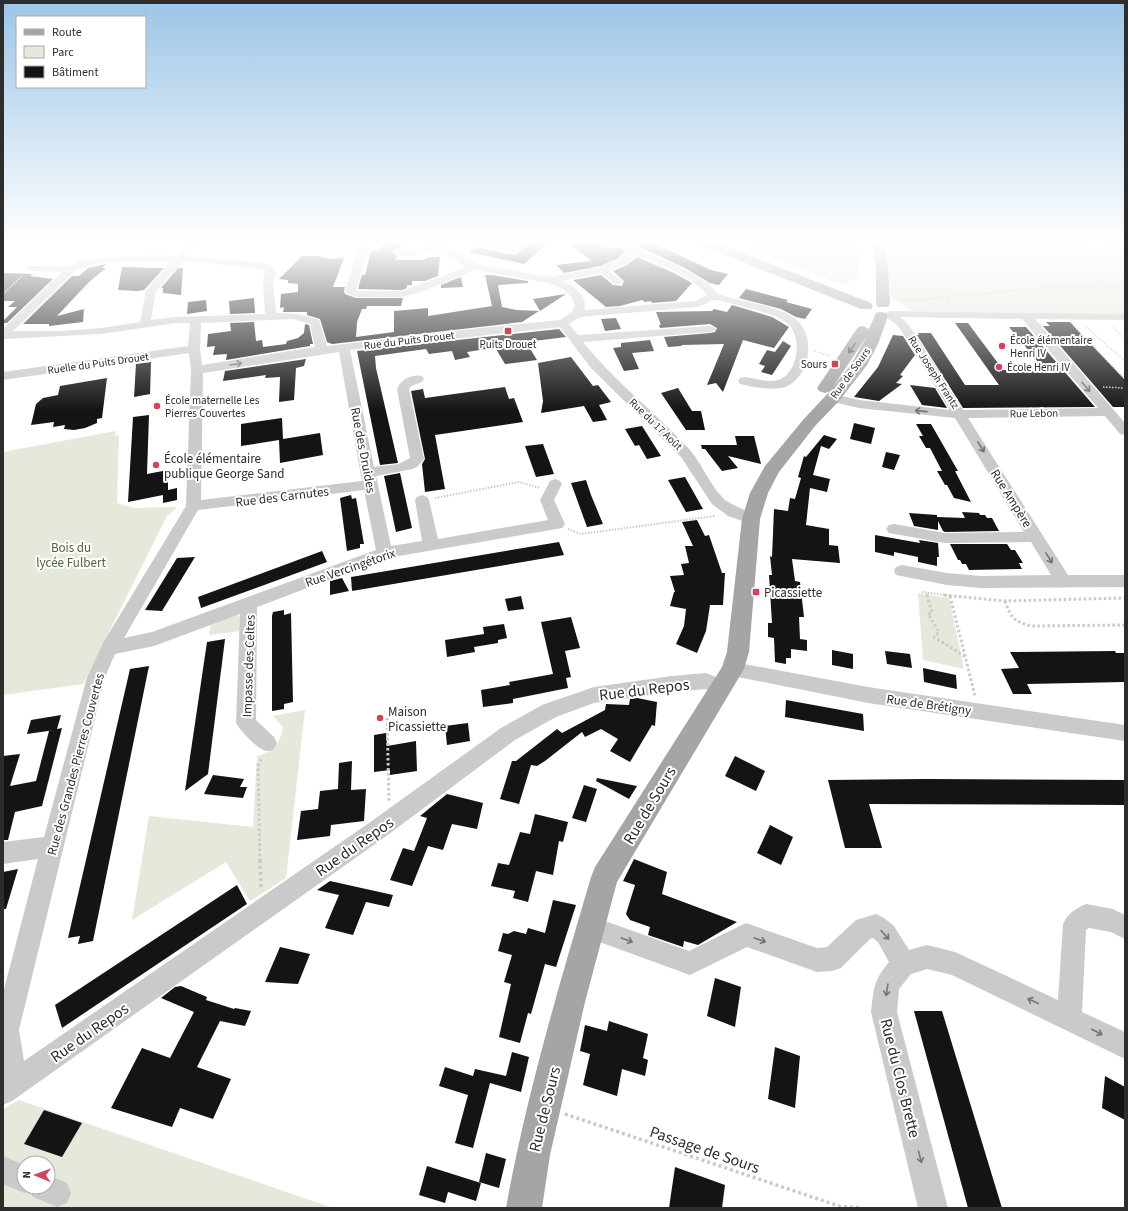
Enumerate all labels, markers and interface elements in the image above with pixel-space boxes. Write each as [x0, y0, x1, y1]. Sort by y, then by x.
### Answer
legend [16, 16, 146, 88]
text: Route [52, 24, 82, 41]
text: Parc [52, 44, 74, 61]
text: Bâtiment [52, 64, 98, 81]
marker: Puits Drouet [503, 326, 513, 336]
street label: Rue du Puits Drouet [363, 327, 455, 353]
street label: Rue Joseph Frantz [904, 333, 963, 412]
place label: École élémentaire Henri IV [1010, 333, 1093, 361]
place label: Puits Drouet [480, 337, 537, 352]
marker: École élémentaire Henri IV [997, 341, 1007, 351]
one-way arrow [848, 342, 857, 353]
street label: Rue de Sours [827, 344, 874, 402]
street label: Ruelle du Puits Drouet [46, 349, 150, 378]
place label: Sours [801, 357, 827, 372]
marker: Sours [830, 359, 840, 369]
one-way arrow [229, 360, 242, 368]
place label: École Henri IV [1007, 360, 1070, 375]
marker: École Henri IV [994, 362, 1004, 372]
one-way arrow [1082, 382, 1091, 392]
place label: École maternelle Les Pierres Couvertes [165, 393, 260, 421]
street label: Rue du 17 Août [626, 395, 686, 454]
marker: École maternelle Les Pierres Couvertes [152, 401, 162, 411]
street label: Rue des Druides [346, 406, 380, 495]
street label: Rue Lebon [1010, 406, 1058, 421]
one-way arrow [915, 407, 928, 415]
one-way arrow [977, 441, 985, 453]
place label: École élémentaire publique George Sand [164, 450, 284, 483]
marker: École élémentaire publique George Sand [151, 460, 161, 470]
street label: Rue Ampère [986, 466, 1036, 531]
street label: Rue des Carnutes [234, 482, 330, 512]
park label: Bois du lycée Fulbert [36, 539, 106, 572]
street label: Rue Vercingétorix [303, 544, 398, 592]
one-way arrow [1045, 552, 1053, 563]
place label: Picassiette [764, 584, 822, 602]
marker: Picassiette [751, 587, 761, 597]
street label: Impasse des Celtes [238, 614, 260, 718]
street label: Rue des Grandes Pierres Couvertes [43, 671, 109, 857]
street label: Rue du Repos [598, 674, 691, 706]
street label: Rue de Brétigny [885, 690, 972, 720]
place label: Maison Picassiette [388, 703, 446, 736]
marker: Maison Picassiette [375, 713, 385, 723]
street label: Rue de Sours [618, 762, 682, 849]
street label: Rue du Repos [311, 812, 398, 882]
one-way arrow [880, 930, 889, 940]
one-way arrow [621, 937, 633, 945]
one-way arrow [754, 937, 767, 944]
one-way arrow [883, 983, 891, 996]
one-way arrow [1028, 997, 1040, 1004]
street label: Rue du Repos [46, 998, 133, 1068]
street label: Rue du Clos Brette [875, 1016, 926, 1140]
one-way arrow [1091, 1029, 1103, 1036]
street label: Rue de Sours [524, 1064, 566, 1154]
street label: Passage de Sours [647, 1121, 763, 1179]
one-way arrow [917, 1150, 925, 1163]
north arrow [16, 1155, 56, 1195]
text: N [19, 1171, 34, 1179]

